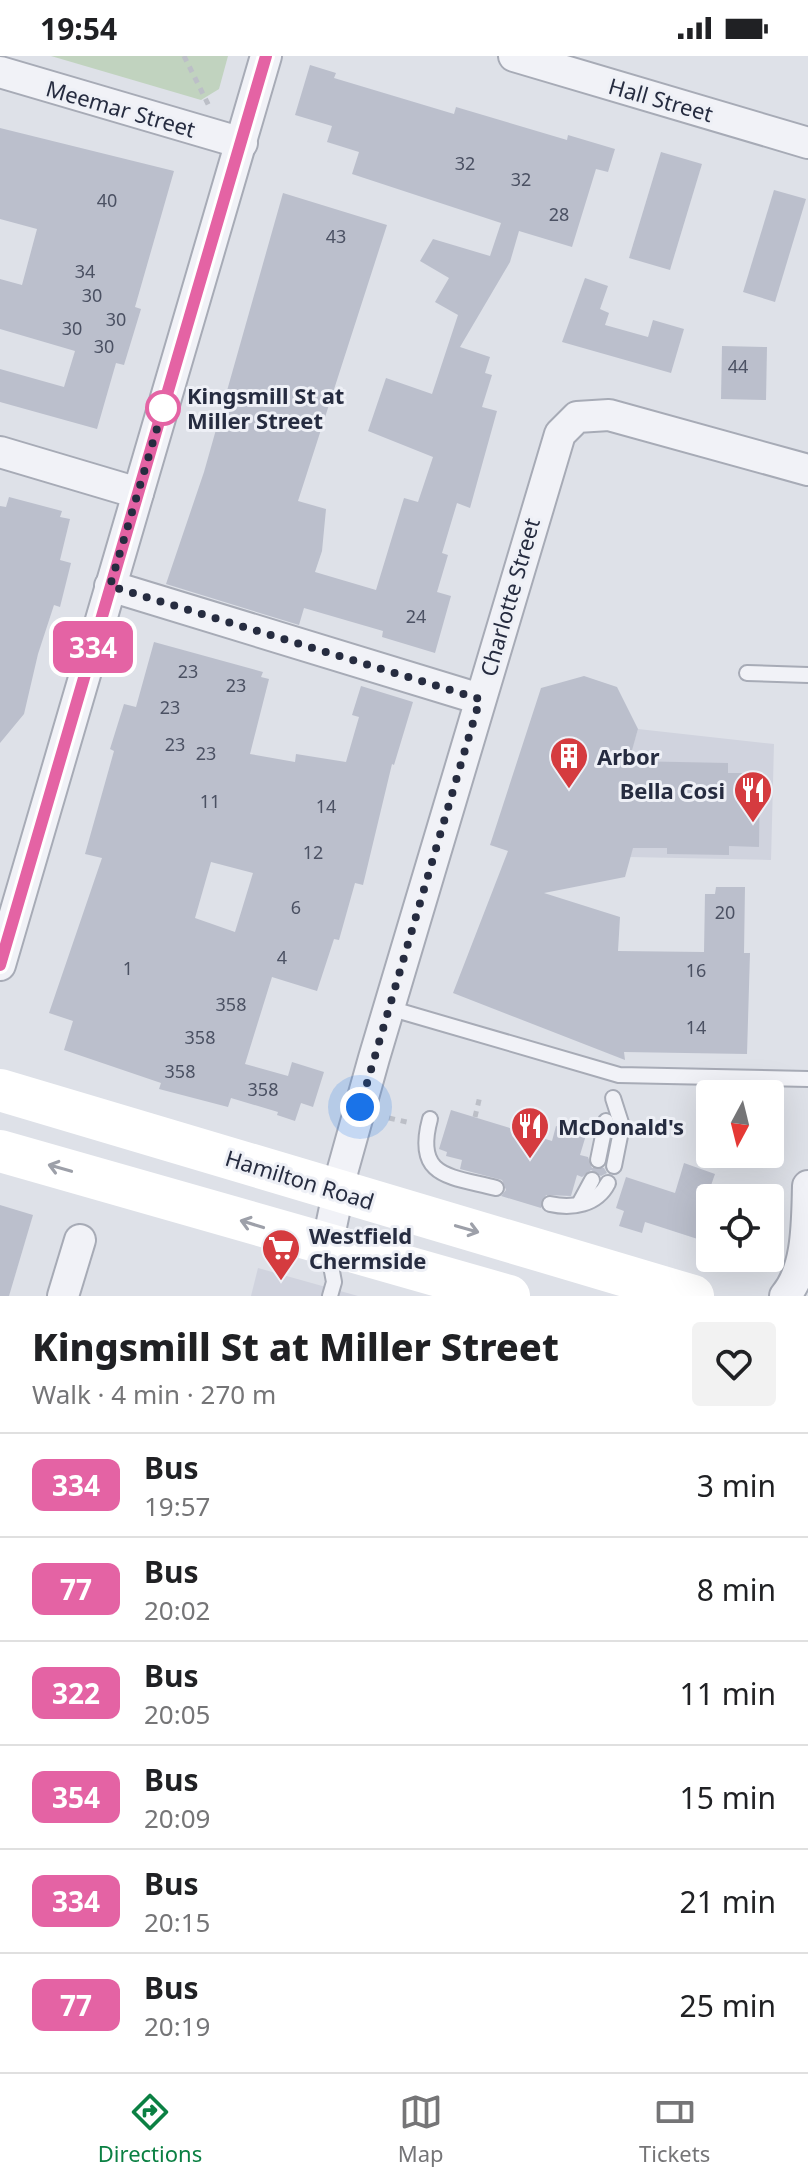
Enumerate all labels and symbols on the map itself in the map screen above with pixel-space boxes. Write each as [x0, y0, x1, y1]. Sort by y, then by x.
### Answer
street label: Hall Street [605, 70, 717, 128]
street label: Meemar Street [43, 72, 199, 144]
house number: 32 [455, 151, 475, 175]
house number: 32 [511, 167, 531, 191]
house number: 40 [97, 188, 117, 212]
house number: 28 [549, 202, 569, 226]
house number: 43 [326, 224, 346, 248]
house number: 34 [75, 259, 95, 283]
house number: 30 [82, 283, 102, 307]
house number: 30 [106, 307, 126, 331]
house number: 30 [62, 316, 82, 340]
house number: 30 [94, 334, 114, 358]
house number: 44 [728, 354, 748, 378]
place label: Kingsmill St at Miller Street [187, 380, 344, 435]
marker: Kingsmill St at Miller Street [146, 391, 180, 425]
street label: Charlotte Street [472, 514, 546, 680]
house number: 24 [406, 604, 426, 628]
line badge: 334 [47, 621, 139, 673]
house number: 23 [178, 659, 198, 683]
house number: 23 [226, 673, 246, 697]
house number: 23 [160, 695, 180, 719]
house number: 23 [165, 732, 185, 756]
building icon: Arbor [548, 735, 590, 790]
house number: 23 [196, 741, 216, 765]
place label: Arbor [597, 741, 660, 771]
restaurant icon: Bella Cosi [732, 769, 774, 824]
place label: Bella Cosi [620, 775, 725, 805]
house number: 11 [200, 789, 220, 813]
house number: 14 [316, 794, 336, 818]
house number: 12 [303, 840, 323, 864]
house number: 6 [291, 895, 301, 919]
house number: 20 [715, 900, 735, 924]
house number: 4 [277, 945, 287, 969]
house number: 1 [123, 956, 133, 980]
house number: 16 [686, 958, 706, 982]
house number: 358 [216, 992, 246, 1016]
house number: 14 [686, 1015, 706, 1039]
house number: 358 [185, 1025, 215, 1049]
house number: 358 [165, 1059, 195, 1083]
house number: 358 [248, 1077, 278, 1101]
north arrow [696, 1080, 784, 1168]
your location [340, 1087, 380, 1127]
restaurant icon: McDonald's [509, 1105, 551, 1160]
place label: McDonald's [558, 1111, 684, 1141]
street label: Hamilton Road [222, 1142, 378, 1216]
one-way arrow [48, 1160, 74, 1175]
one-way arrow [239, 1216, 265, 1231]
place label: Westfield Chermside [309, 1220, 427, 1275]
one-way arrow [453, 1222, 479, 1237]
supermarket icon: Westfield Chermside [260, 1227, 302, 1282]

